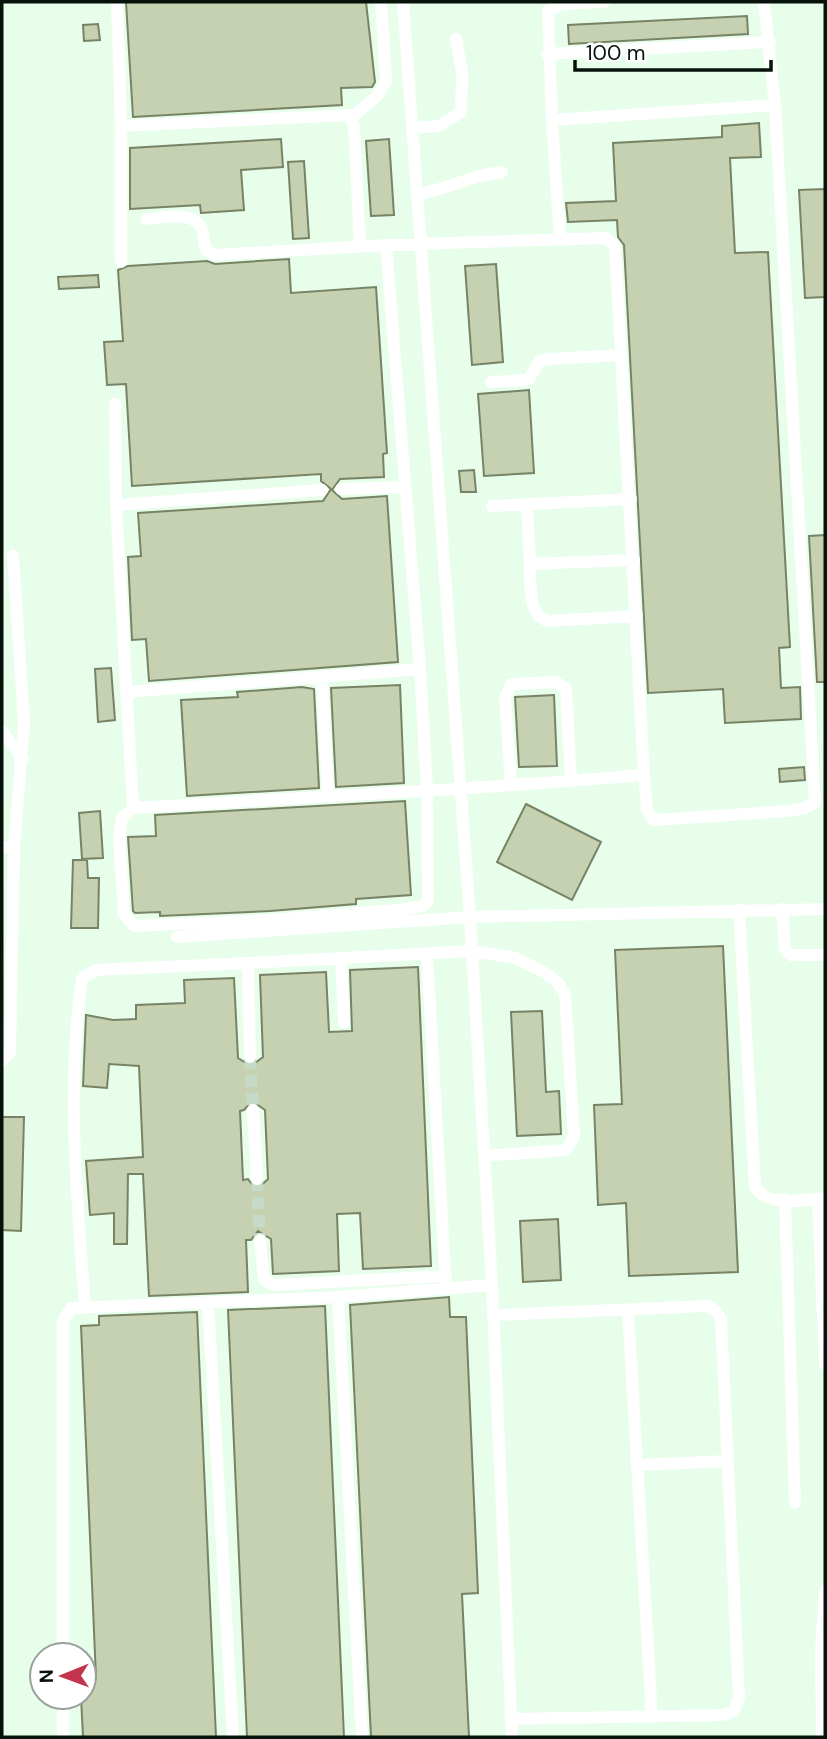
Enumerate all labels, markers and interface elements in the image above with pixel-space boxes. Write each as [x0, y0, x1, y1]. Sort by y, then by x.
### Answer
scale bar [575, 28, 771, 72]
text: 100 m [586, 39, 646, 67]
north arrow [28, 1641, 98, 1711]
text: N [34, 1669, 59, 1683]

